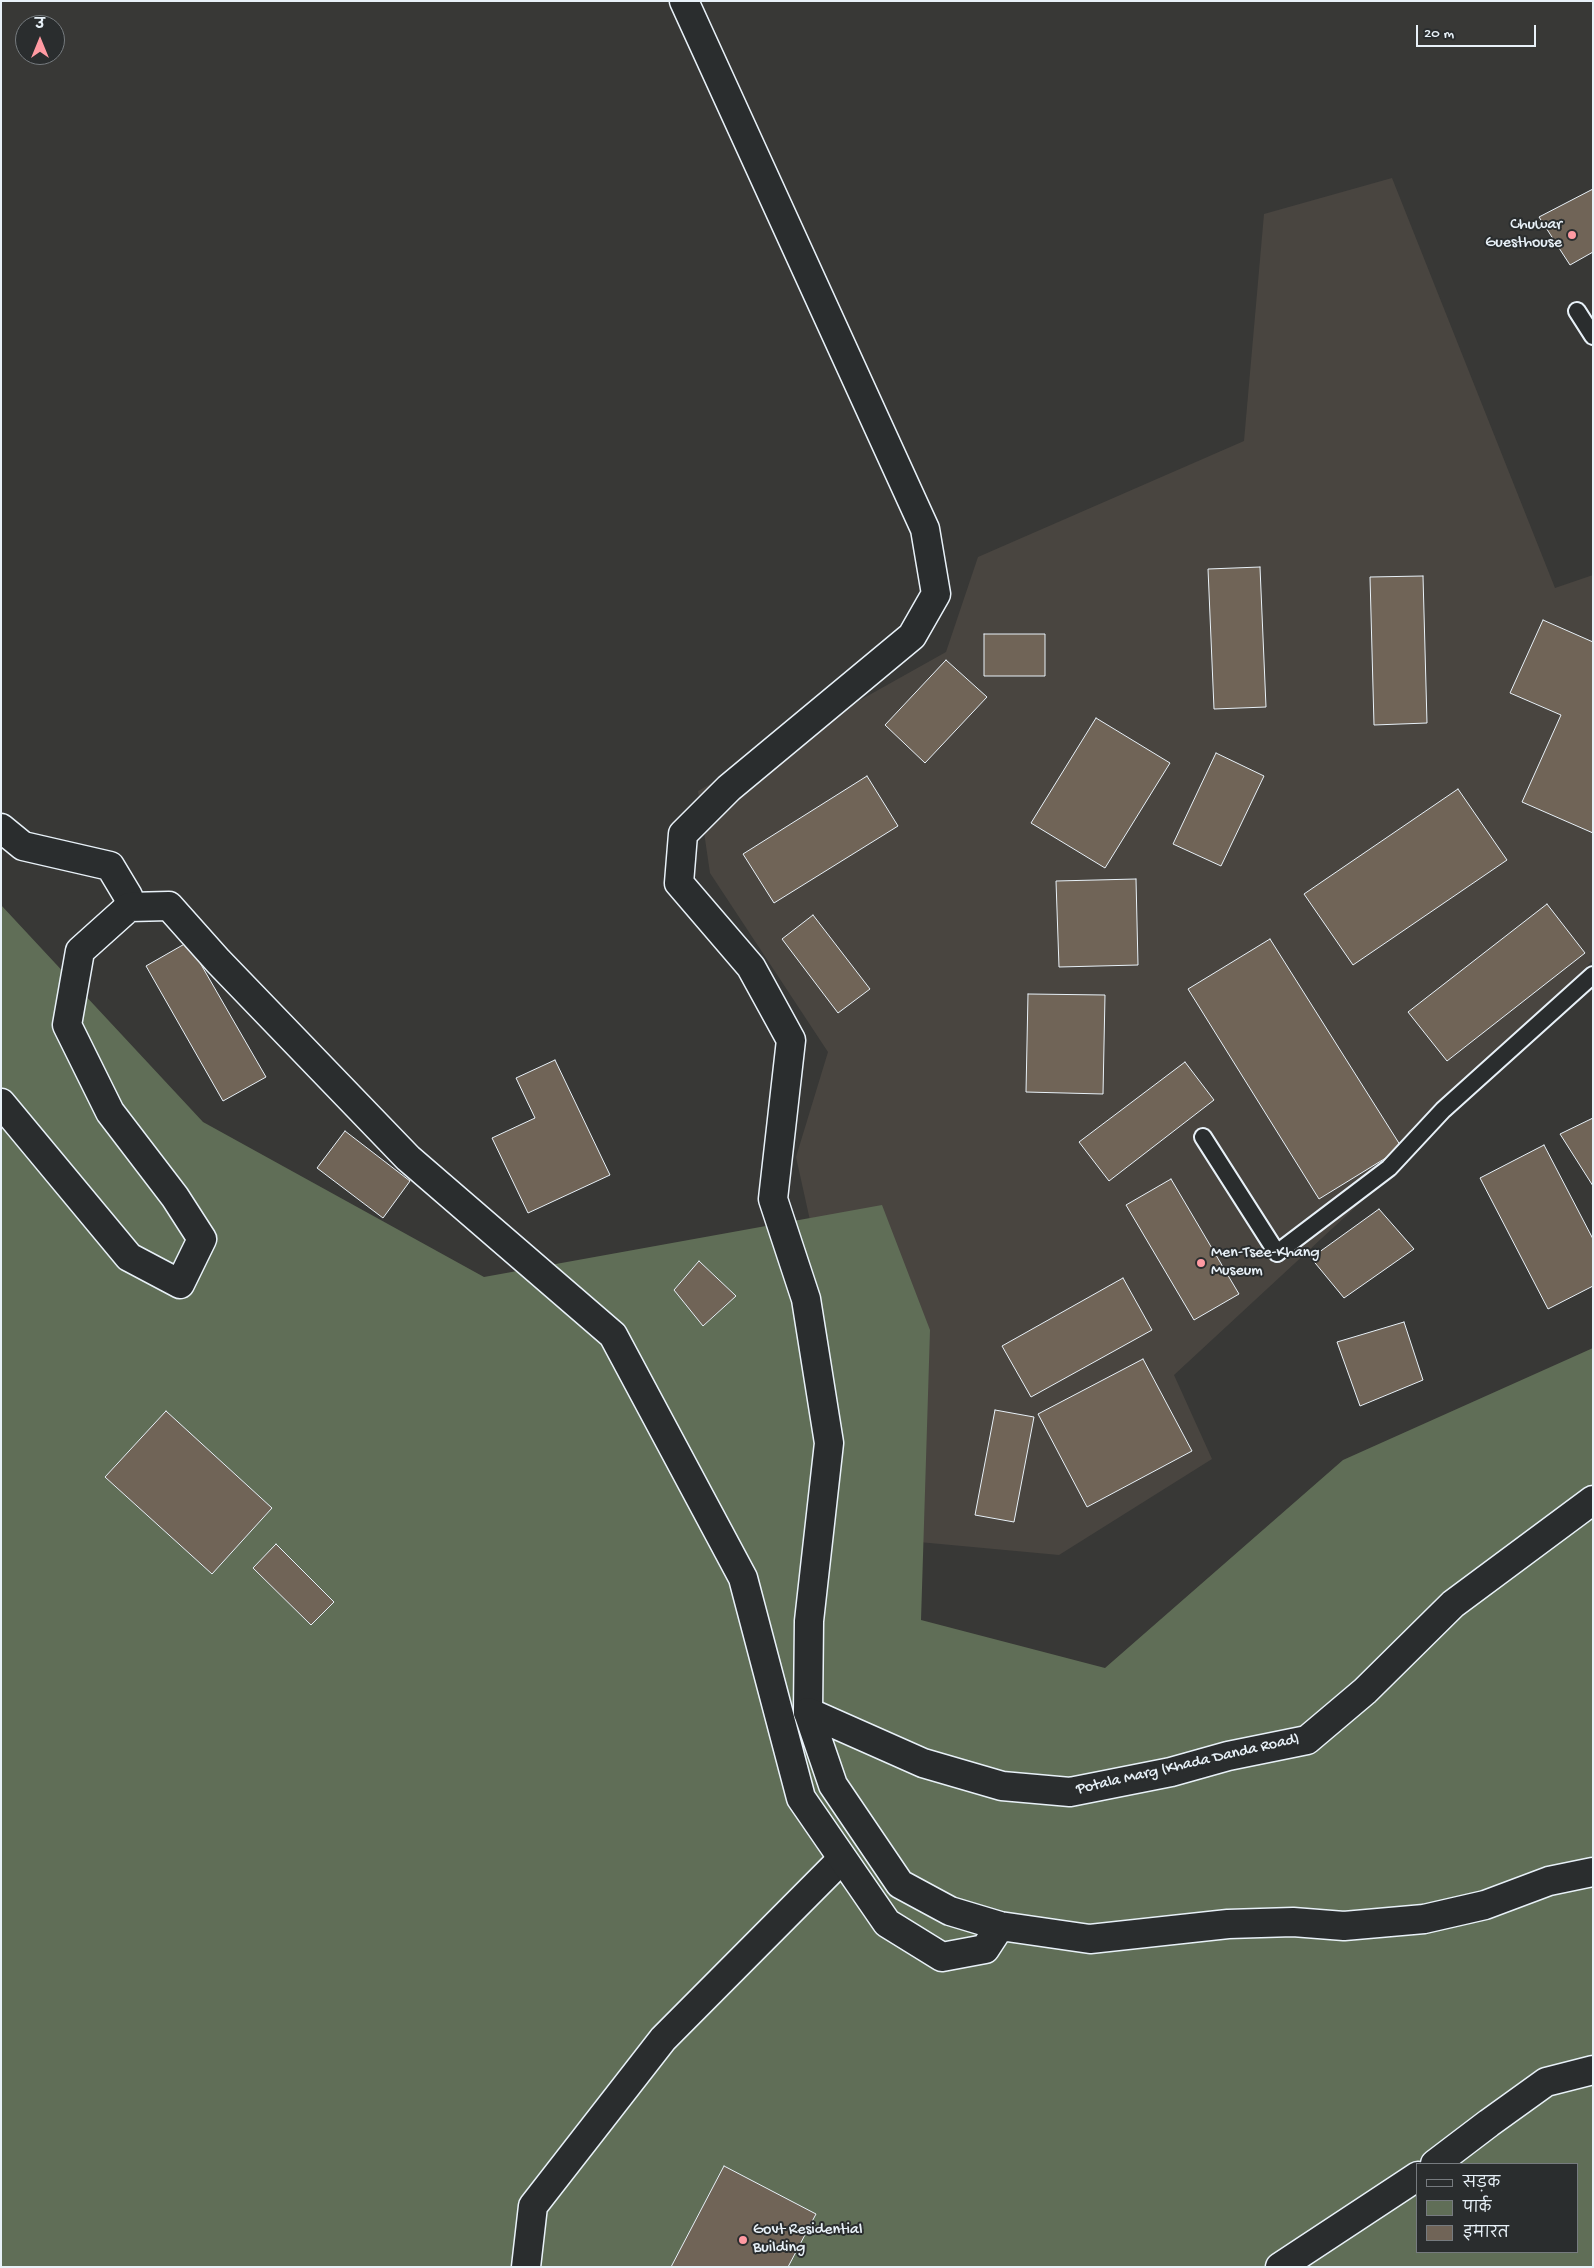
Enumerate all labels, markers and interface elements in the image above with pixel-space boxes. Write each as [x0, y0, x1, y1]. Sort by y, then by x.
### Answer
north arrow [15, 15, 65, 65]
scale bar [1419, 15, 1539, 47]
text: उ [35, 17, 45, 34]
text: 20 m [1424, 25, 1454, 43]
place label: Chuwar Guesthouse [1485, 216, 1562, 254]
marker: Chuwar Guesthouse [1566, 229, 1578, 241]
place label: Men-Tsee-Khang Museum [1211, 1244, 1320, 1282]
marker: Men-Tsee-Khang Museum [1195, 1257, 1207, 1269]
street label: Potala Marg (Khada Danda Road) [1074, 1730, 1302, 1800]
legend [1416, 2163, 1579, 2253]
text: सड़क [1463, 2175, 1500, 2193]
text: पार्क [1463, 2200, 1491, 2218]
place label: Govt Residential Building [753, 2221, 862, 2259]
text: इमारत [1463, 2225, 1509, 2243]
marker: Govt Residential Building [737, 2234, 749, 2246]

